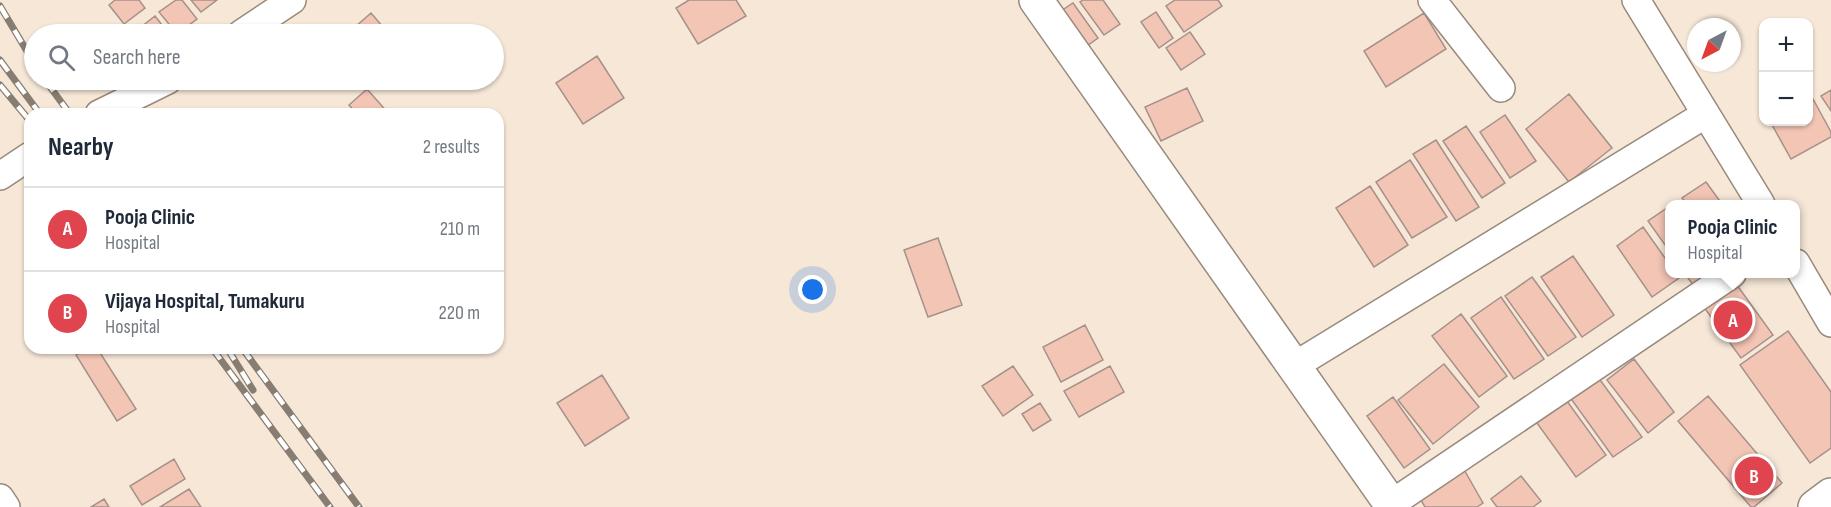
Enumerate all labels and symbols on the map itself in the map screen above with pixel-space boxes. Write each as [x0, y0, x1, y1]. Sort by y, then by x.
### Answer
north arrow [1687, 18, 1741, 72]
your location [798, 275, 827, 304]
pin: A [1714, 298, 1752, 342]
pin: B [1734, 454, 1774, 498]

